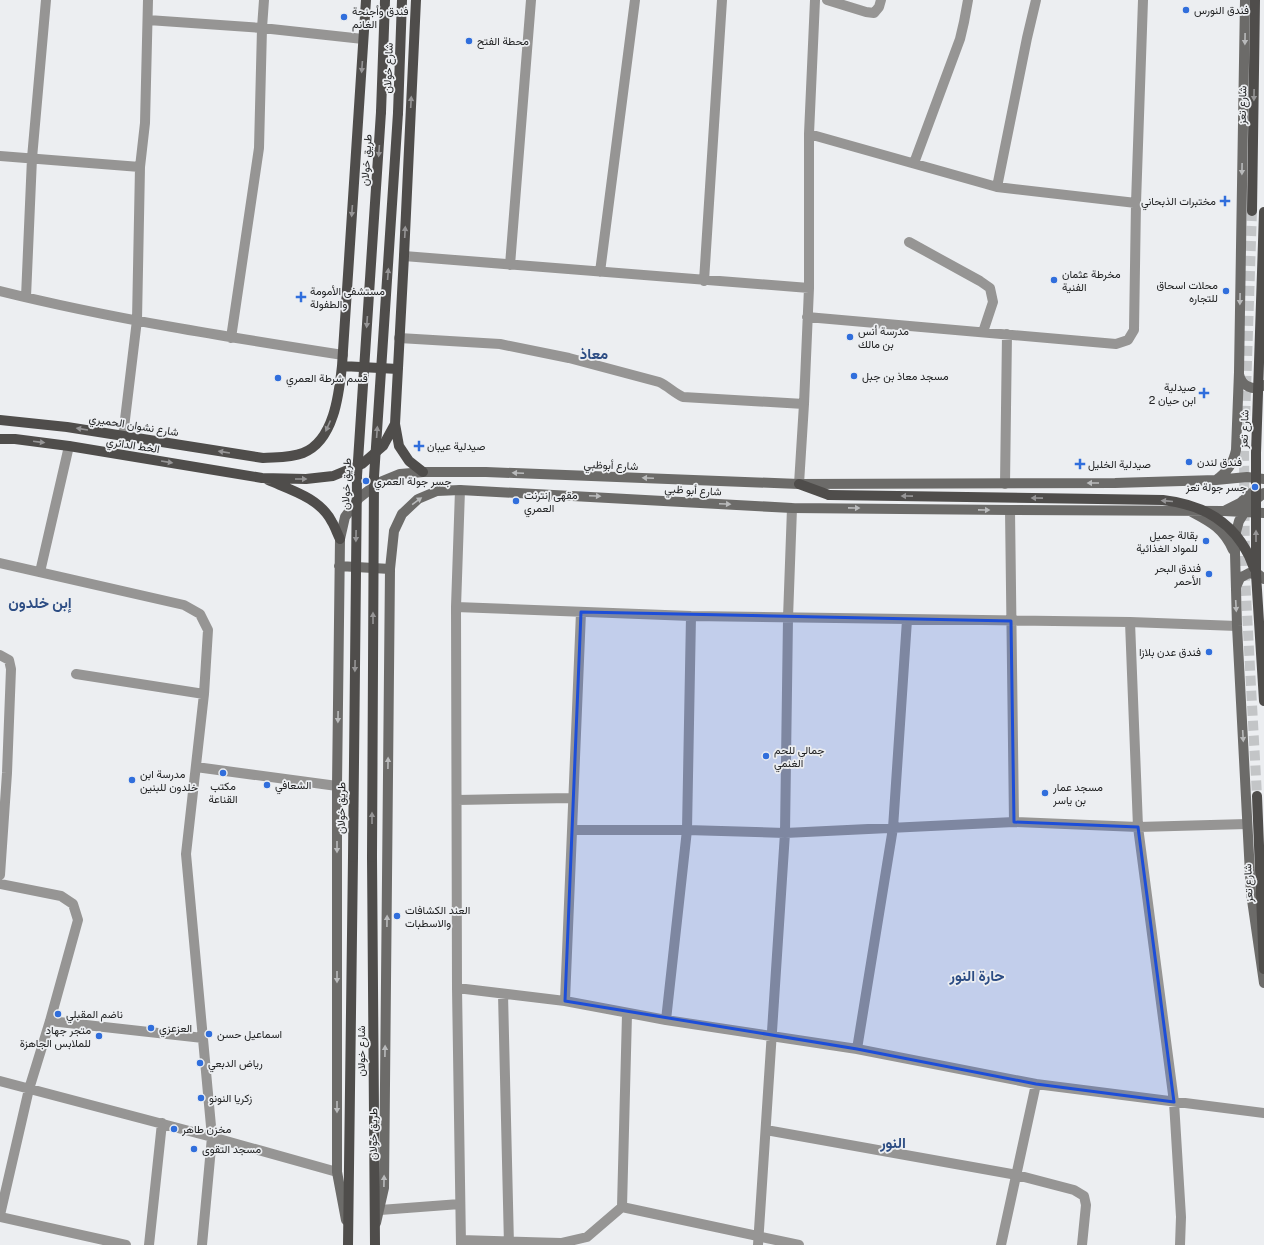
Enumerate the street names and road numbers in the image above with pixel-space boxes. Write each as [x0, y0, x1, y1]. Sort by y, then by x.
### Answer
street label: شارع خولان [381, 42, 397, 94]
street label: شارع تعز [1236, 85, 1250, 125]
street label: طريق خولان [358, 134, 375, 186]
street label: شارع تعز [1237, 409, 1253, 450]
street label: شارع نشوان الحميري [88, 412, 180, 442]
street label: الخط الدائري [105, 435, 161, 459]
street label: طريق خولان [339, 458, 354, 510]
street label: شارع أبوظبي [583, 458, 639, 476]
street label: شارع أبو ظبي [664, 483, 722, 502]
street label: طريق خولان [335, 782, 348, 834]
street label: شارع تعز [1241, 863, 1257, 904]
street label: شارع خولان [355, 1025, 369, 1076]
street label: طريق خولان [367, 1108, 380, 1160]

